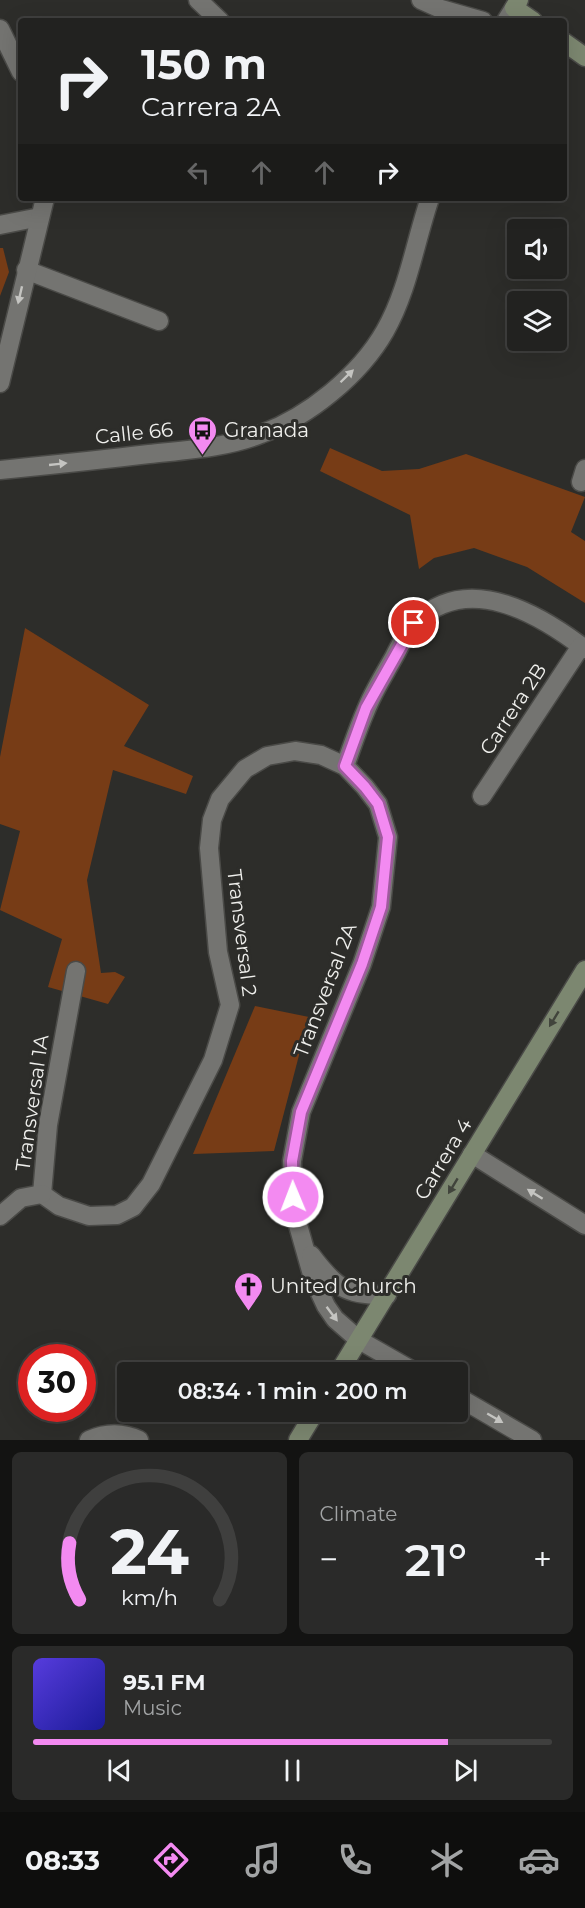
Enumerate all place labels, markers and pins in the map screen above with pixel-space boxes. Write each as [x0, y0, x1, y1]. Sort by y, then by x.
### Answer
bus stop icon: Granada [187, 414, 219, 456]
place label: Granada [224, 418, 309, 442]
pin [388, 597, 439, 648]
church icon: United Church [233, 1270, 265, 1312]
place label: United Church [270, 1274, 417, 1298]

